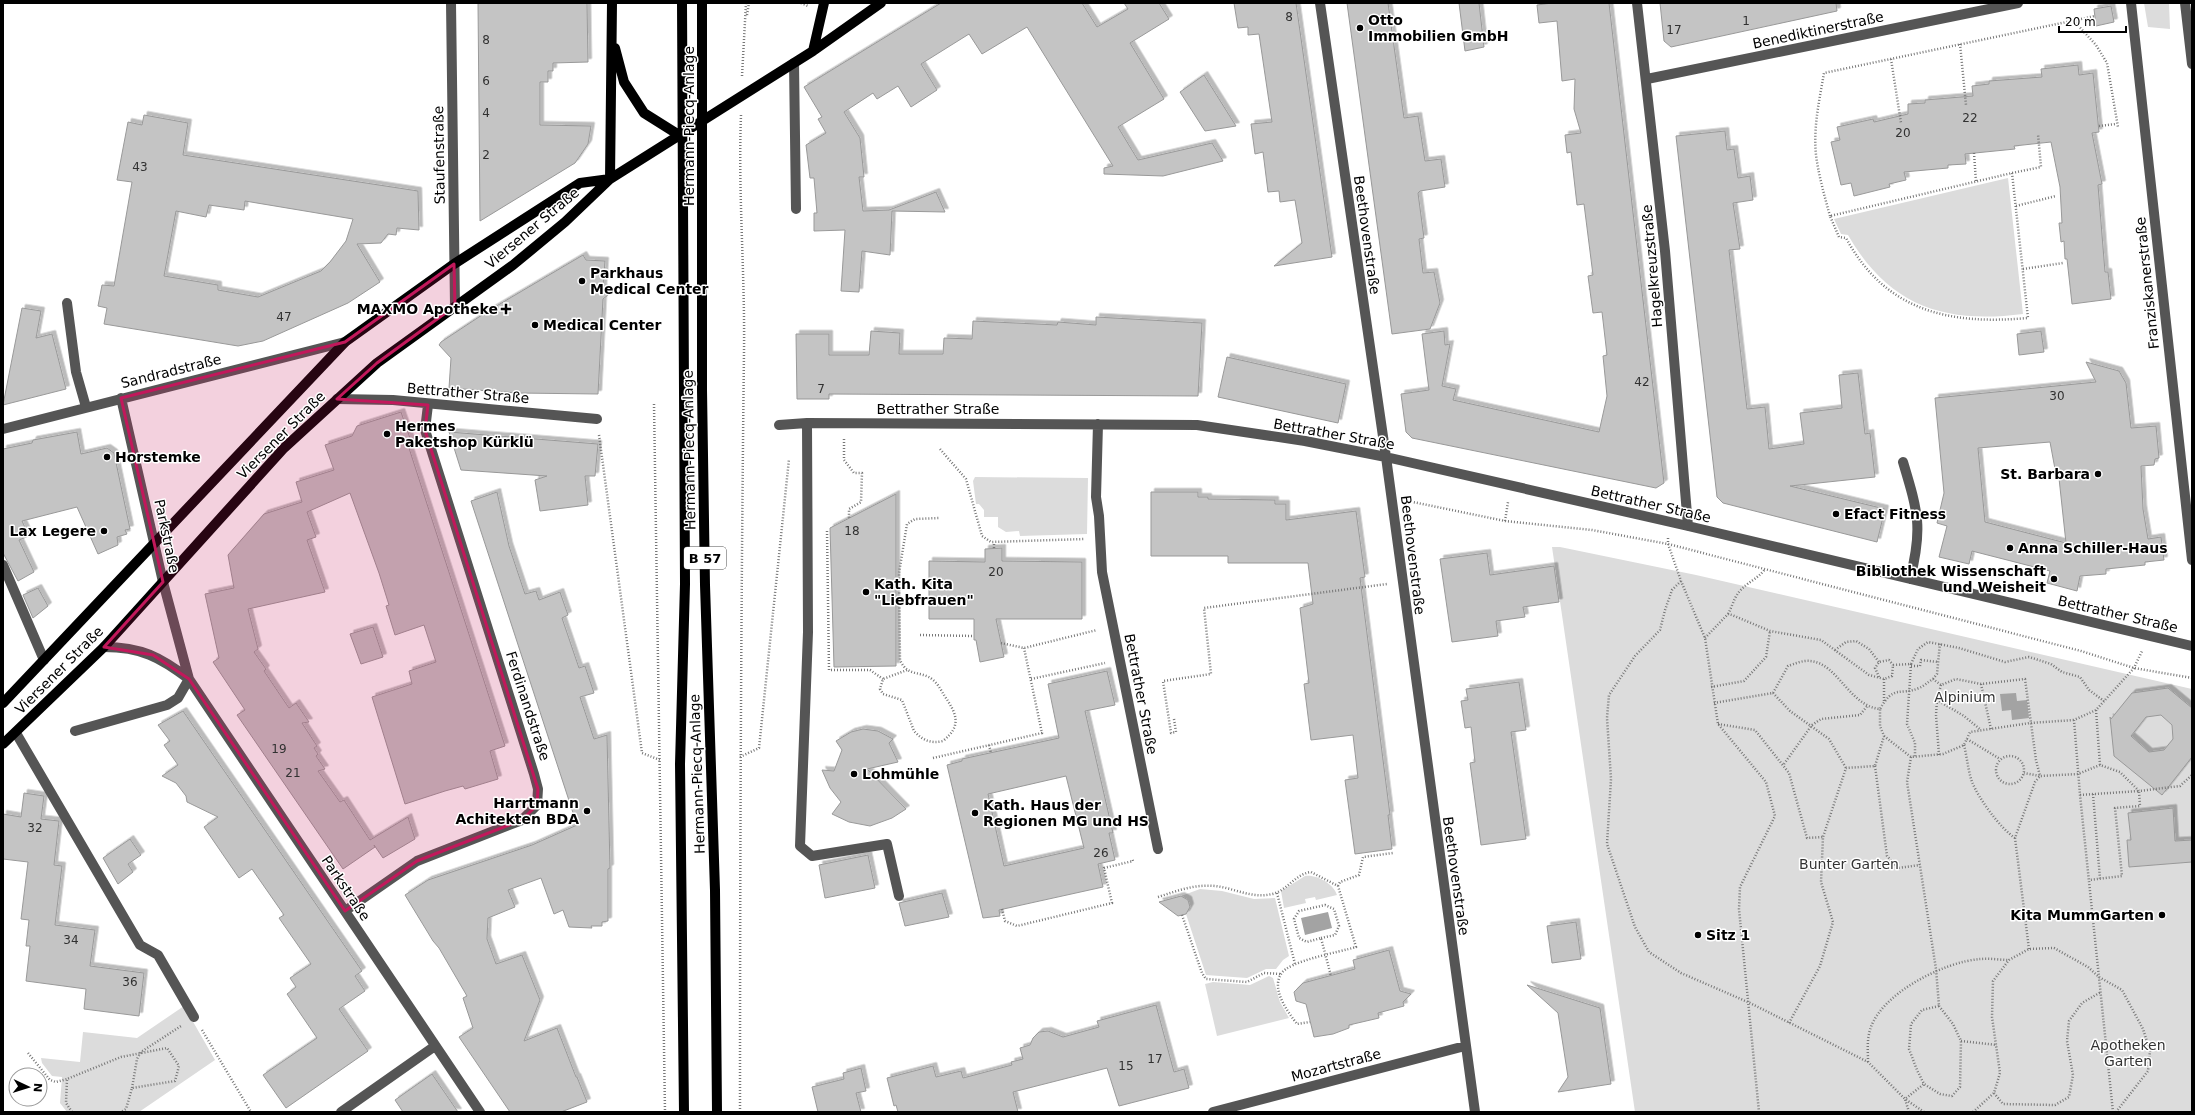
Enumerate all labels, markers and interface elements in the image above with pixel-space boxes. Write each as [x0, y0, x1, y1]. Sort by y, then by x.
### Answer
street label: Benediktinerstraße [1751, 8, 1885, 52]
scale bar [2059, 8, 2126, 34]
house number: 8 [1285, 10, 1293, 24]
place label: Otto Immobilien GmbH [1368, 12, 1509, 44]
house number: 1 [1742, 14, 1750, 28]
text: 20 m [2065, 15, 2096, 29]
marker: Otto Immobilien GmbH [1355, 23, 1365, 33]
house number: 17 [1666, 23, 1682, 37]
house number: 8 [482, 33, 490, 47]
street label: Hermann-Piecq-Anlage [681, 46, 697, 206]
house number: 6 [482, 74, 490, 88]
street label: Staufenstraße [430, 105, 448, 205]
house number: 4 [482, 106, 490, 120]
house number: 22 [1962, 111, 1978, 125]
house number: 20 [1895, 126, 1911, 140]
house number: 2 [482, 148, 490, 162]
house number: 43 [132, 160, 148, 174]
street label: Beethovenstraße [1351, 174, 1383, 296]
street label: Viersener Straße [482, 184, 582, 272]
street label: Hagelkreuzstraße [1639, 204, 1665, 328]
street label: Franziskanerstraße [2132, 216, 2162, 350]
place label: Parkhaus Medical Center [590, 265, 709, 297]
marker: Parkhaus Medical Center [577, 276, 587, 286]
place label: MAXMO Apotheke [357, 301, 498, 317]
marker: MAXMO Apotheke [501, 304, 511, 314]
house number: 47 [276, 310, 292, 324]
place label: Medical Center [543, 317, 662, 333]
marker: Medical Center [530, 320, 540, 330]
street label: Sandradstraße [119, 351, 223, 391]
street label: Hermann-Piecq-Anlage [680, 370, 698, 530]
house number: 42 [1634, 375, 1650, 389]
street label: Bettrather Straße [406, 380, 530, 406]
house number: 7 [817, 382, 825, 396]
street label: Viersener Straße [234, 388, 328, 482]
house number: 30 [2049, 389, 2065, 403]
street label: Bettrather Straße [877, 401, 999, 417]
street label: Bettrather Straße [1272, 415, 1396, 453]
place label: Hermes Paketshop Kürklü [395, 418, 534, 450]
marker: Hermes Paketshop Kürklü [382, 429, 392, 439]
place label: Horstemke [115, 449, 201, 465]
marker: Horstemke [102, 452, 112, 462]
place label: St. Barbara [2000, 466, 2090, 482]
marker: St. Barbara [2093, 469, 2103, 479]
street label: Bettrather Straße [1589, 482, 1713, 526]
street label: Beethovenstraße [1398, 494, 1428, 616]
street label: Parkstraße [151, 498, 183, 574]
place label: Efact Fitness [1844, 506, 1946, 522]
marker: Efact Fitness [1831, 509, 1841, 519]
place label: Lax Legere [9, 523, 96, 539]
house number: 18 [844, 524, 860, 538]
marker: Lax Legere [99, 526, 109, 536]
place label: Anna Schiller-Haus [2018, 540, 2168, 556]
marker: Anna Schiller-Haus [2005, 543, 2015, 553]
road number: B 57 [684, 547, 726, 569]
place label: Bibliothek Wissenschaft und Weisheit [1856, 563, 2046, 595]
house number: 20 [988, 565, 1004, 579]
marker: Bibliothek Wissenschaft und Weisheit [2049, 574, 2059, 584]
place label: Kath. Kita "Liebfrauen" [874, 576, 974, 608]
marker: Kath. Kita "Liebfrauen" [861, 587, 871, 597]
street label: Bettrather Straße [2056, 592, 2180, 636]
street label: Viersener Straße [12, 623, 106, 717]
street label: Bettrather Straße [1121, 632, 1161, 756]
street label: Ferdinandstraße [503, 649, 553, 763]
park label: Alpinium [1934, 689, 1996, 705]
street label: Hermann-Piecq-Anlage [686, 694, 708, 854]
house number: 19 [271, 742, 287, 756]
house number: 21 [285, 766, 301, 780]
place label: Lohmühle [862, 766, 939, 782]
marker: Lohmühle [849, 769, 859, 779]
place label: Harrtmann Achitekten BDA [455, 795, 579, 827]
place label: Kath. Haus der Regionen MG und HS [983, 797, 1149, 829]
marker: Harrtmann Achitekten BDA [582, 806, 592, 816]
marker: Kath. Haus der Regionen MG und HS [970, 808, 980, 818]
street label: Beethovenstraße [1440, 815, 1472, 937]
house number: 32 [27, 821, 43, 835]
house number: 26 [1093, 846, 1109, 860]
street label: Parkstraße [318, 853, 374, 923]
park label: Bunter Garten [1799, 856, 1899, 872]
place label: Kita MummGarten [2010, 907, 2154, 923]
marker: Kita MummGarten [2157, 910, 2167, 920]
place label: Sitz 1 [1706, 927, 1750, 943]
marker: Sitz 1 [1693, 930, 1703, 940]
house number: 34 [63, 933, 79, 947]
house number: 36 [122, 975, 138, 989]
park label: Apotheken Garten [2090, 1037, 2166, 1069]
street label: Mozartstraße [1289, 1045, 1383, 1085]
house number: 17 [1147, 1052, 1163, 1066]
house number: 15 [1118, 1059, 1134, 1073]
north arrow [8, 1067, 48, 1107]
text: N [31, 1083, 44, 1093]

